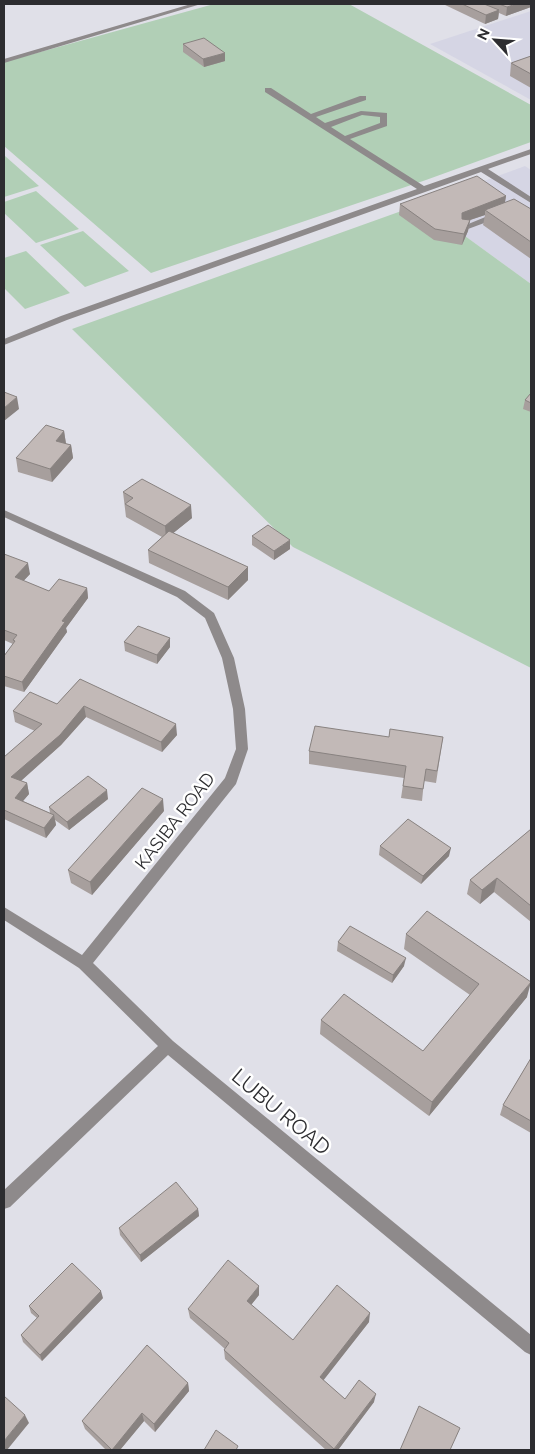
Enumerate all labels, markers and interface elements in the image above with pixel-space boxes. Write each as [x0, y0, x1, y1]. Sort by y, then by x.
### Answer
north arrow [470, 15, 520, 65]
text: N [474, 26, 493, 43]
street label: KASIBA ROAD [130, 768, 219, 873]
street label: LUBU ROAD [227, 1063, 336, 1160]

